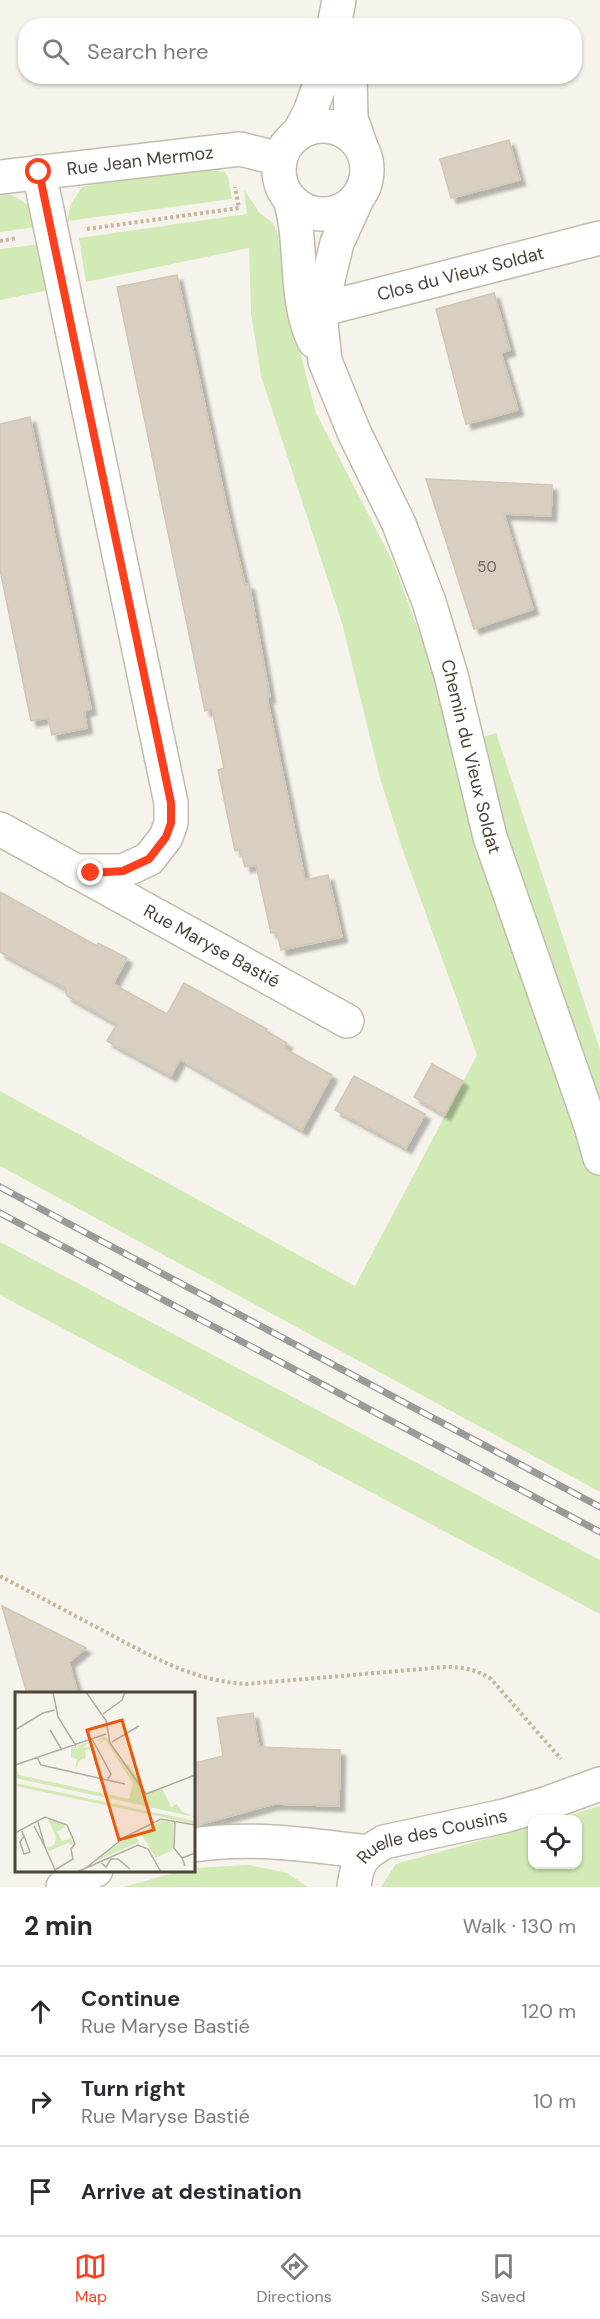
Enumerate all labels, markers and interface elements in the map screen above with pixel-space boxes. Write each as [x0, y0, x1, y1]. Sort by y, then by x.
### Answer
search box [18, 18, 582, 84]
icon: search [39, 35, 72, 68]
text: Search here [87, 37, 208, 66]
street label: Rue Jean Mermoz [66, 140, 215, 181]
route start [25, 158, 51, 184]
street label: Clos du Vieux Soldat [374, 241, 547, 307]
house number: 50 [477, 557, 497, 577]
street label: Chemin du Vieux Soldat [435, 657, 507, 857]
route end [77, 859, 103, 885]
street label: Rue Maryse Bastié [139, 899, 284, 993]
inset map [15, 1692, 195, 1872]
street label: Ruelle des Cousins [351, 1804, 510, 1869]
map controls [528, 1815, 582, 1869]
button: locate [528, 1815, 582, 1869]
text: 2 min [24, 1909, 93, 1943]
text: Walk · 130 m [463, 1913, 576, 1939]
text: Continue [81, 1984, 180, 2013]
icon: ahead [24, 1995, 57, 2028]
text: 120 m [522, 1998, 576, 2024]
text: Rue Maryse Bastié [81, 2013, 250, 2039]
text: Turn right [81, 2074, 186, 2103]
icon: right [24, 2085, 57, 2118]
text: 10 m [533, 2088, 576, 2114]
text: Rue Maryse Bastié [81, 2103, 250, 2129]
icon: arrive [24, 2175, 57, 2208]
text: Arrive at destination [81, 2177, 302, 2206]
tab: Map [74, 2250, 107, 2307]
tab: Directions [256, 2250, 332, 2307]
tab: Saved [481, 2250, 526, 2307]

